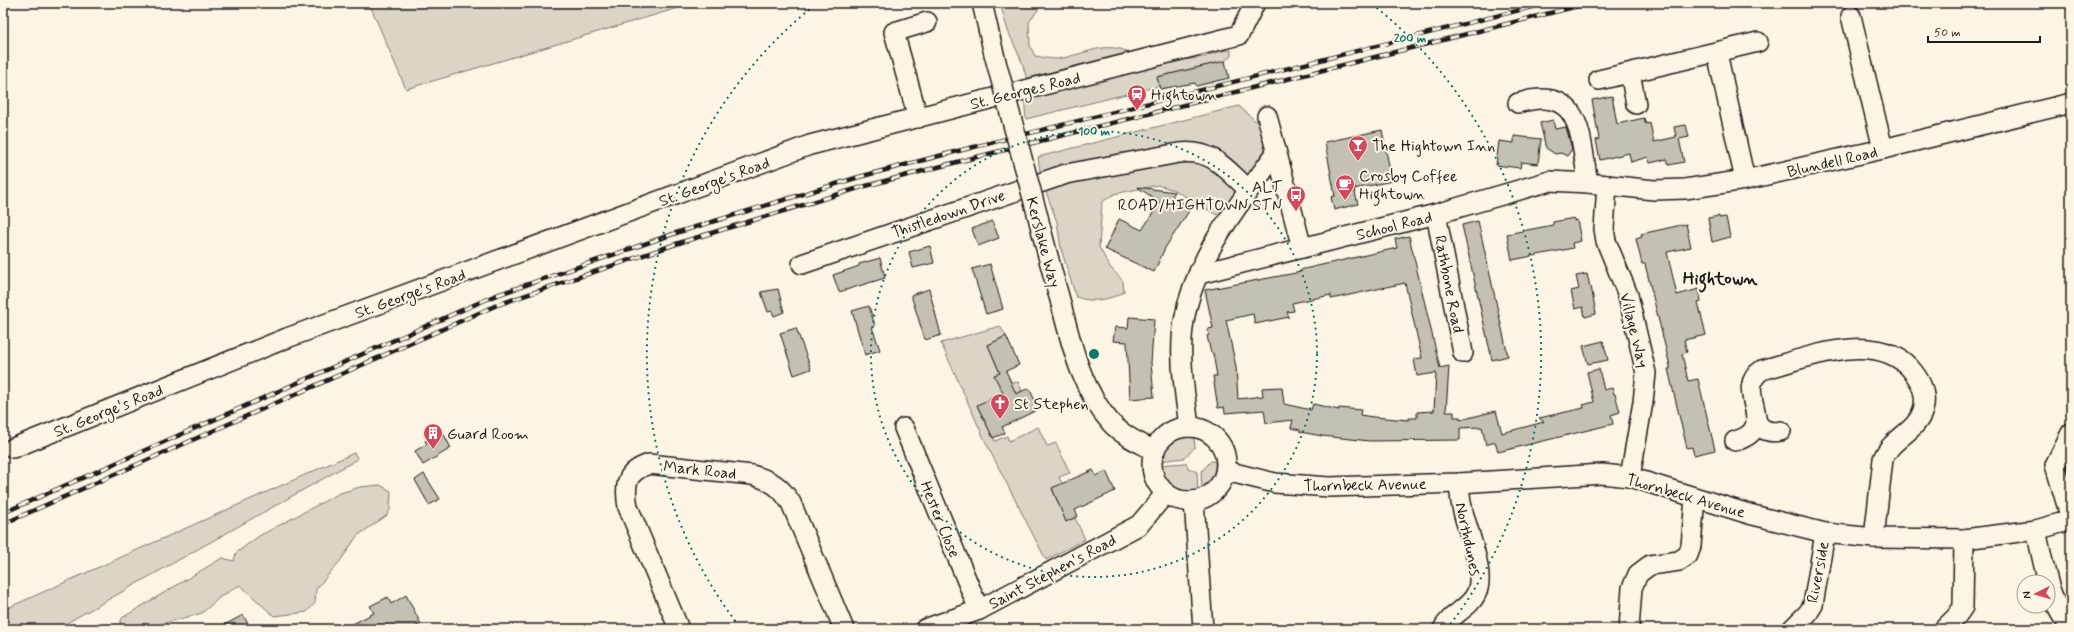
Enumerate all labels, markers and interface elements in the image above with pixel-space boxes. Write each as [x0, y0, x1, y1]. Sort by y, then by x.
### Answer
scale bar [1928, 18, 2040, 44]
text: 50 m [1934, 25, 1961, 41]
text: 200 m [1394, 31, 1427, 47]
street label: St. Georges Road [968, 68, 1083, 116]
station icon: Hightown [1126, 83, 1148, 111]
place label: Hightown [1151, 85, 1218, 107]
text: 100 m [1078, 124, 1111, 140]
bar icon: The Hightown Inn [1347, 134, 1369, 162]
place label: The Hightown Inn [1372, 136, 1495, 157]
street label: Blundell Road [1785, 142, 1880, 183]
street label: St. George's Road [656, 153, 773, 213]
place label: Crosby Coffee Hightown [1359, 166, 1458, 206]
cafe icon: Crosby Coffee Hightown [1334, 173, 1356, 201]
place label: ALT ROAD/HIGHTOWN STN [1118, 177, 1283, 216]
bus stop icon: ALT ROAD/HIGHTOWN STN [1285, 184, 1307, 212]
street label: Thistledown Drive [889, 185, 1008, 244]
street label: Kerslake Way [1020, 195, 1065, 290]
street label: School Road [1354, 207, 1435, 246]
street label: Rathbone Road [1429, 234, 1468, 335]
street label: St. George's Road [352, 265, 469, 325]
district label: Hightown [1683, 267, 1758, 293]
street label: Village Way [1614, 291, 1653, 370]
centre of rings [1087, 347, 1101, 361]
street label: St. George's Road [51, 380, 167, 444]
church icon: St Stephen [989, 392, 1011, 420]
place label: St Stephen [1014, 394, 1089, 415]
building icon: Guard Room [422, 422, 444, 450]
place label: Guard Room [447, 424, 529, 445]
street label: Mark Road [662, 456, 737, 485]
street label: Thornbeck Avenue [1624, 469, 1748, 524]
street label: Thornbeck Avenue [1303, 474, 1427, 497]
street label: Hester Close [915, 478, 964, 561]
street label: Northdunes [1450, 501, 1486, 578]
street label: Saint Stephen's Road [985, 530, 1120, 615]
street label: Riverside [1802, 539, 1835, 605]
north arrow [2016, 574, 2056, 614]
text: N [2020, 591, 2034, 599]

